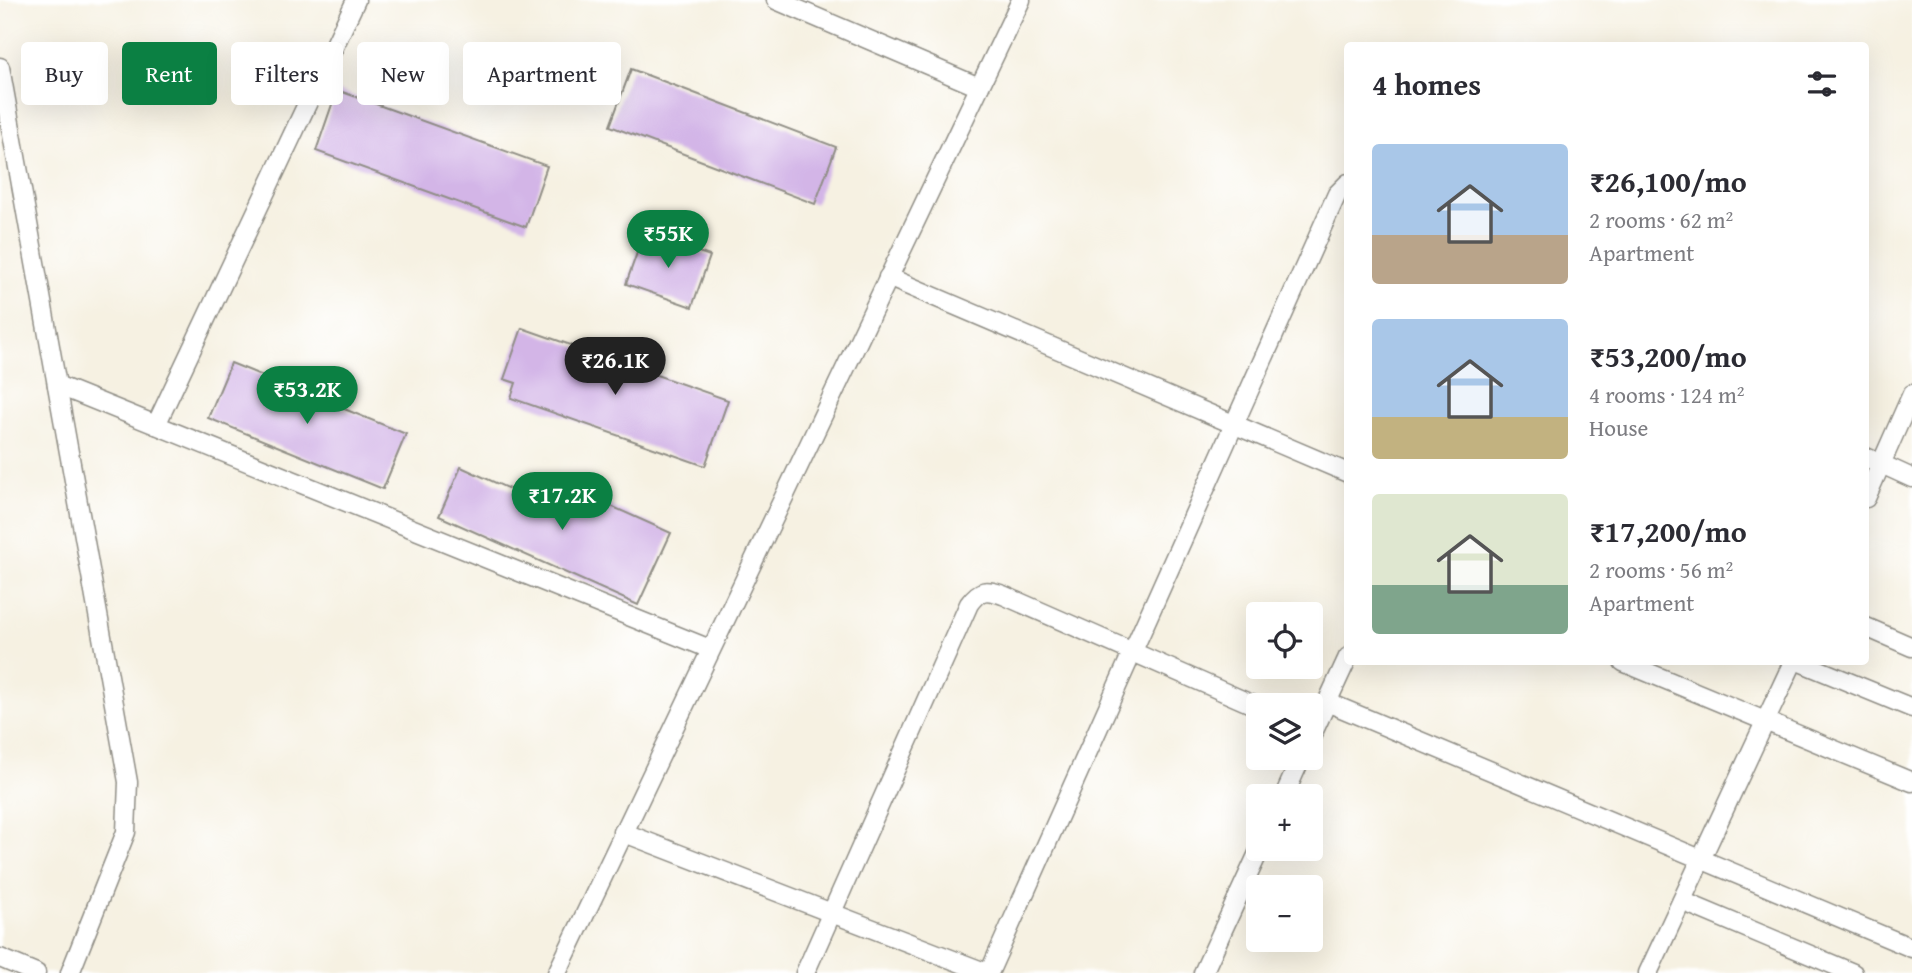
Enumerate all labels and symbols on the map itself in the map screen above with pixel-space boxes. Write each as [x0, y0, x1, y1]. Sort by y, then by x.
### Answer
pin: ₹55K [627, 210, 709, 270]
pin: ₹26.1K [558, 338, 672, 397]
pin: ₹53.2K [250, 366, 364, 426]
pin: ₹17.2K [505, 472, 619, 532]

